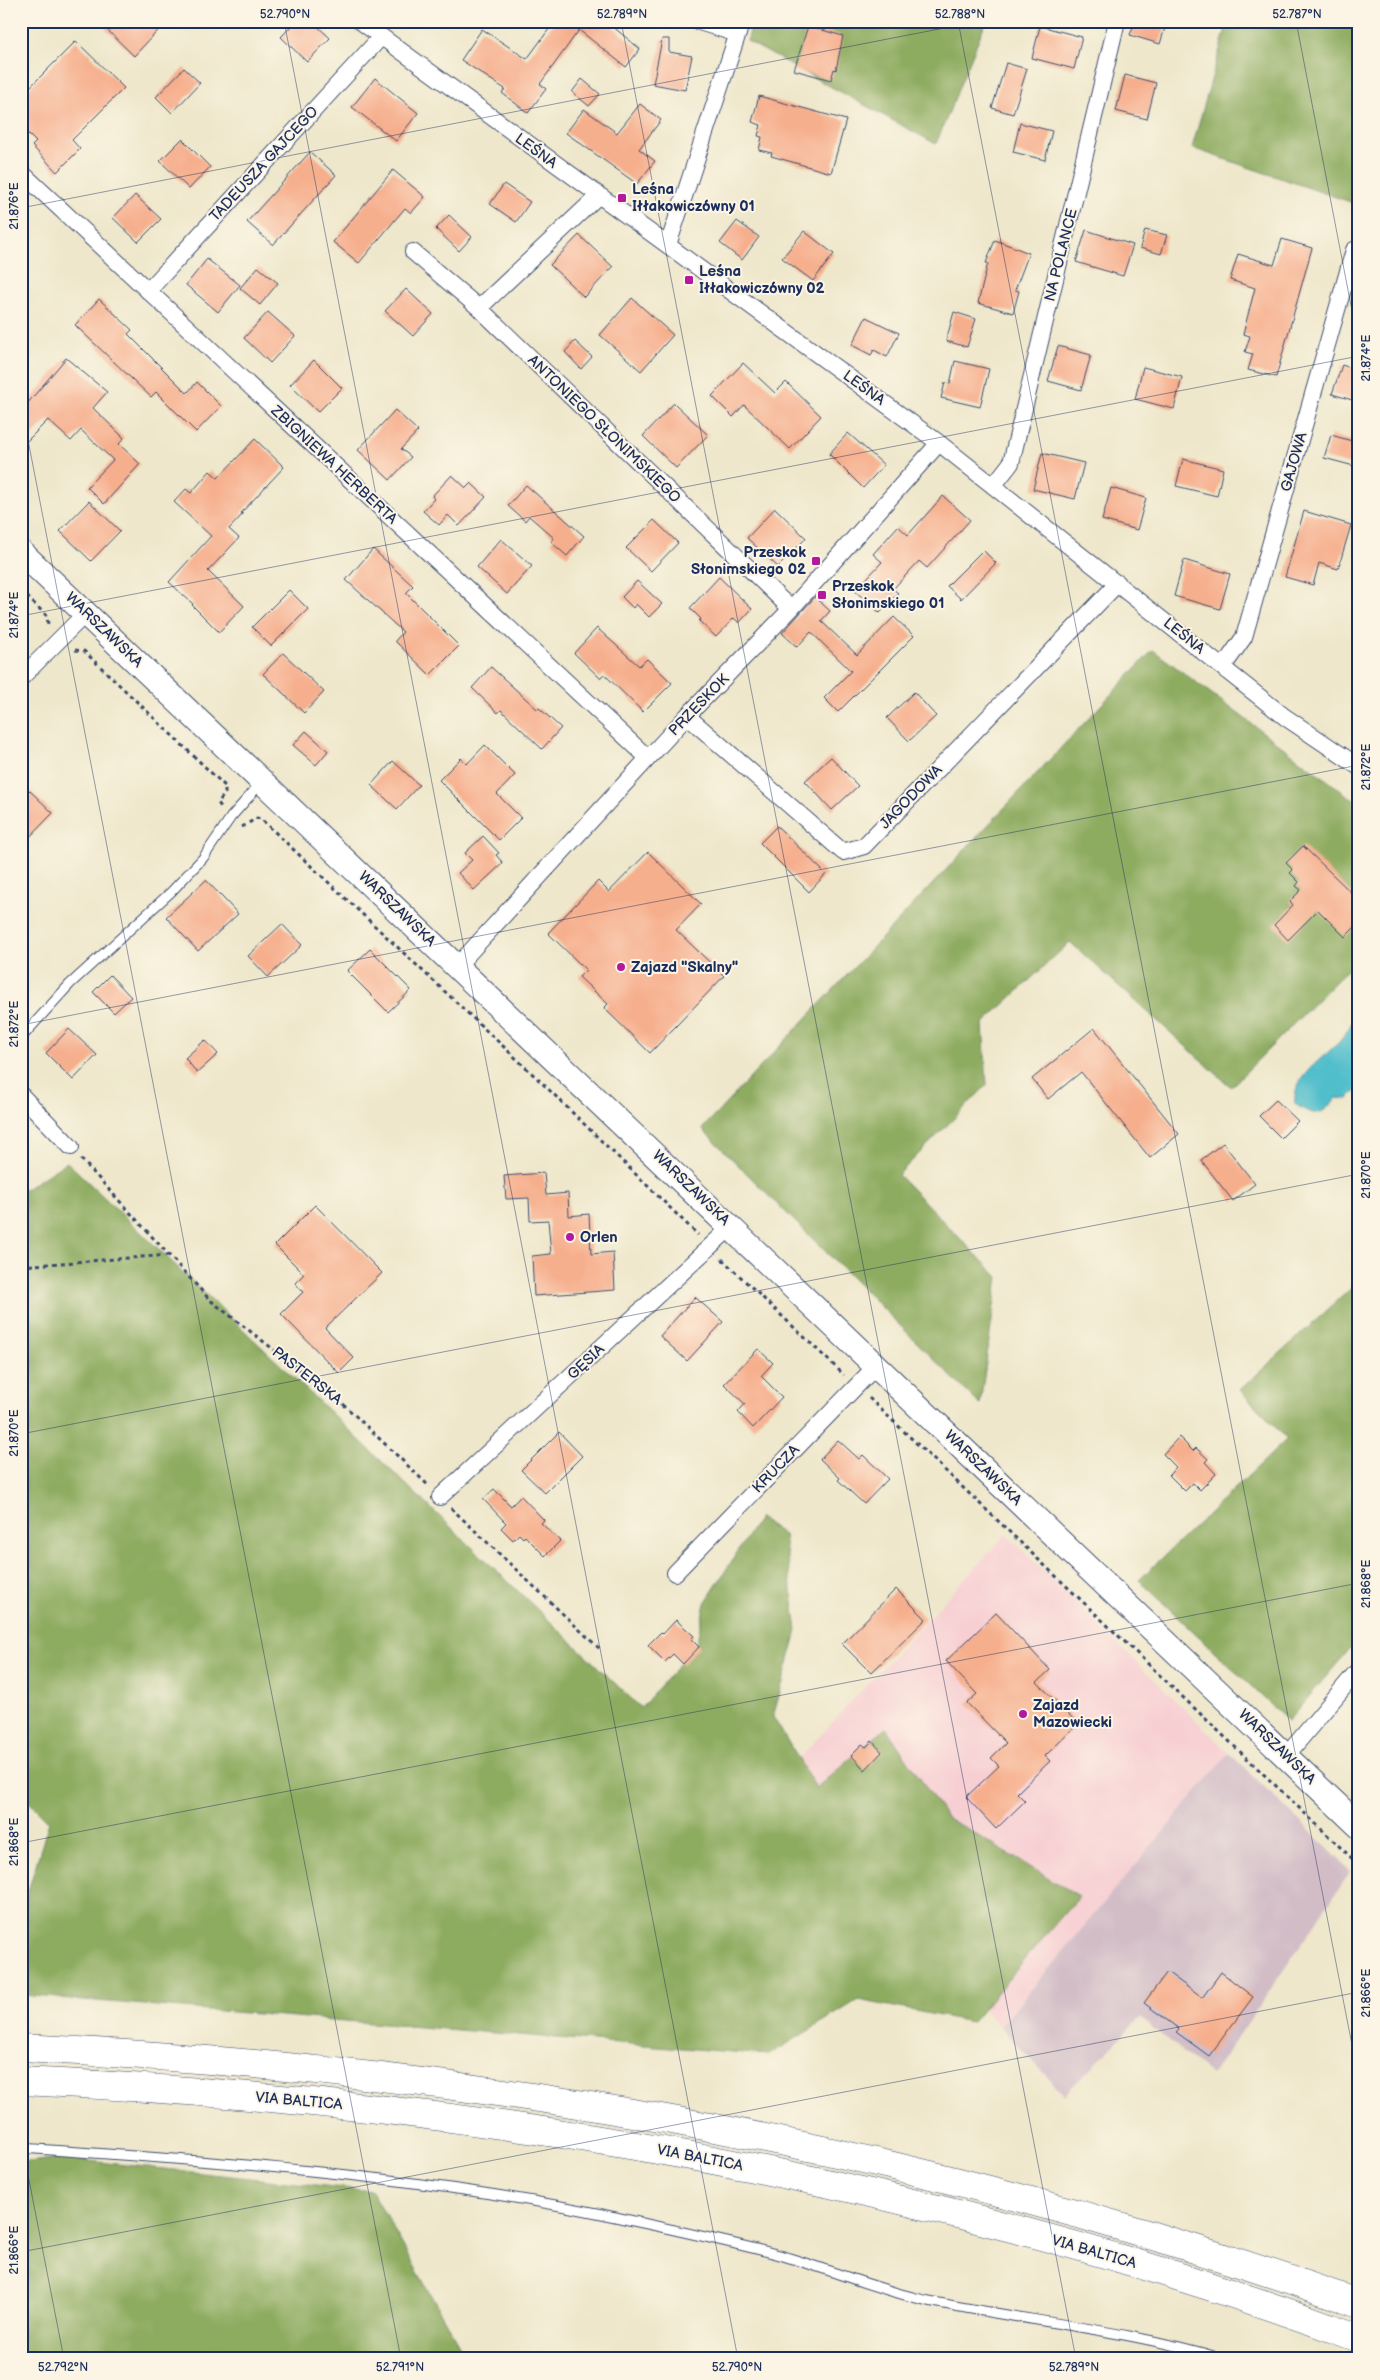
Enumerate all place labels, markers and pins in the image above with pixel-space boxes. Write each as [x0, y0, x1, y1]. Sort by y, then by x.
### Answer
place label: Leśna Iłłakowiczówny 01 [632, 180, 755, 216]
marker: Leśna Iłłakowiczówny 01 [616, 192, 628, 204]
place label: Leśna Iłłakowiczówny 02 [699, 262, 825, 298]
marker: Leśna Iłłakowiczówny 02 [683, 274, 695, 286]
place label: Przeskok Słonimskiego 02 [691, 543, 806, 579]
marker: Przeskok Słonimskiego 02 [810, 555, 822, 567]
place label: Przeskok Słonimskiego 01 [832, 577, 944, 613]
marker: Przeskok Słonimskiego 01 [816, 589, 828, 601]
place label: Zajazd "Skalny" [631, 958, 738, 977]
marker: Zajazd "Skalny" [615, 961, 627, 973]
place label: Orlen [580, 1228, 618, 1247]
marker: Orlen [564, 1231, 576, 1243]
place label: Zajazd Mazowiecki [1033, 1696, 1112, 1732]
marker: Zajazd Mazowiecki [1017, 1708, 1029, 1720]

